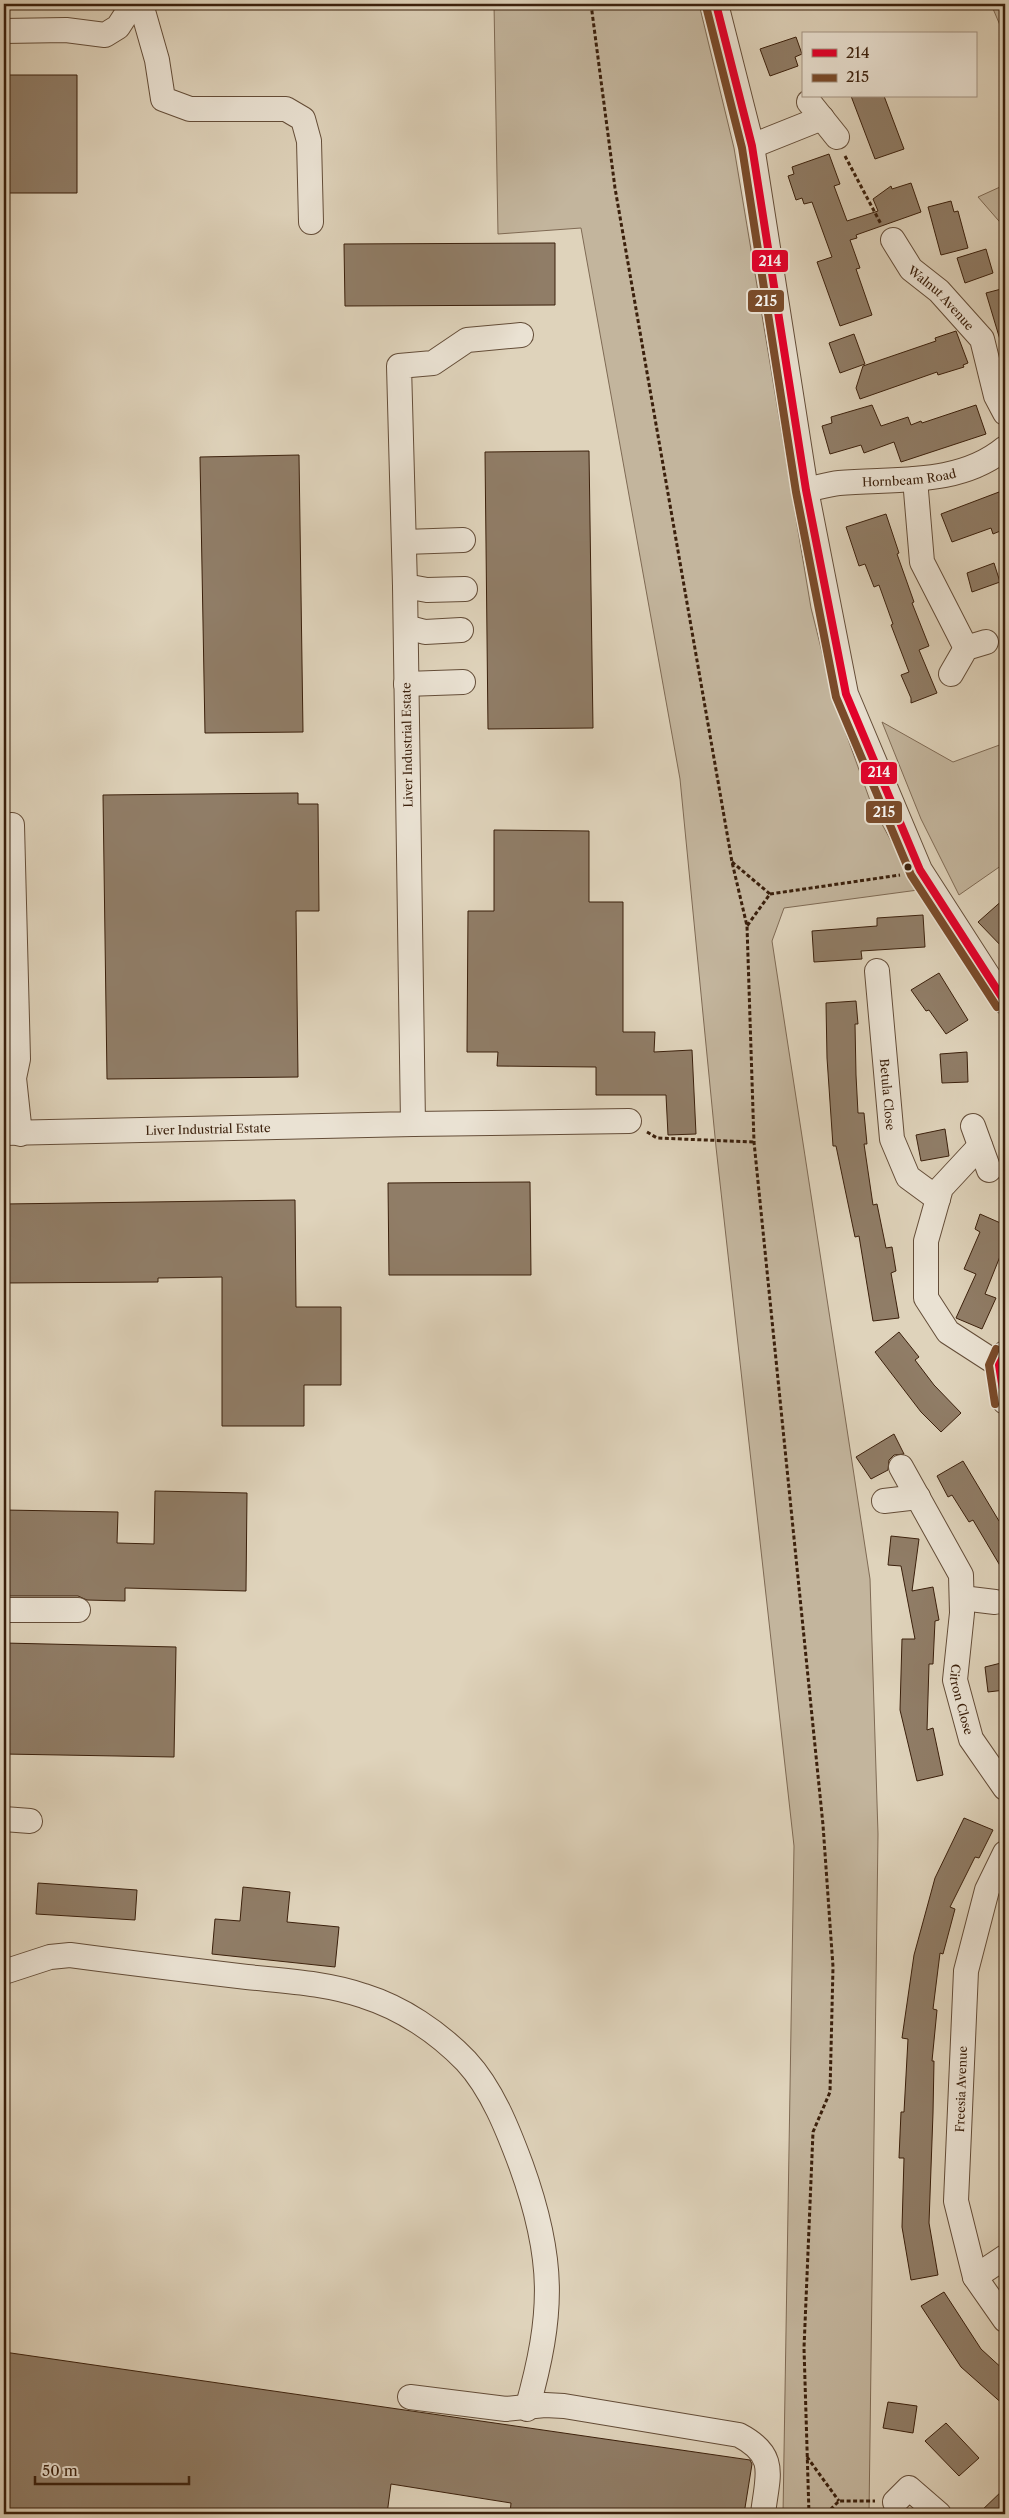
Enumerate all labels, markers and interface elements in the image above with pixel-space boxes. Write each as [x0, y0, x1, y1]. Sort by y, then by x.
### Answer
legend [802, 32, 976, 98]
text: 214 [846, 43, 870, 62]
text: 215 [846, 67, 869, 86]
line badge: 214 [751, 249, 789, 273]
text: 214 [759, 252, 781, 270]
street label: Walnut Avenue [904, 262, 978, 333]
line badge: 215 [747, 289, 785, 313]
text: 215 [755, 292, 777, 310]
street label: Hornbeam Road [862, 465, 958, 489]
street label: Liver Industrial Estate [398, 682, 416, 808]
line badge: 214 [860, 761, 898, 785]
text: 214 [868, 763, 890, 781]
line badge: 215 [865, 800, 903, 824]
text: 215 [873, 803, 895, 821]
unlabelled marker [903, 862, 913, 872]
street label: Betula Close [877, 1058, 899, 1131]
street label: Liver Industrial Estate [145, 1120, 271, 1137]
street label: Citron Close [947, 1663, 977, 1736]
street label: Freesia Avenue [952, 2045, 970, 2133]
scale bar [35, 2453, 189, 2485]
text: 50 m [42, 2461, 78, 2480]

